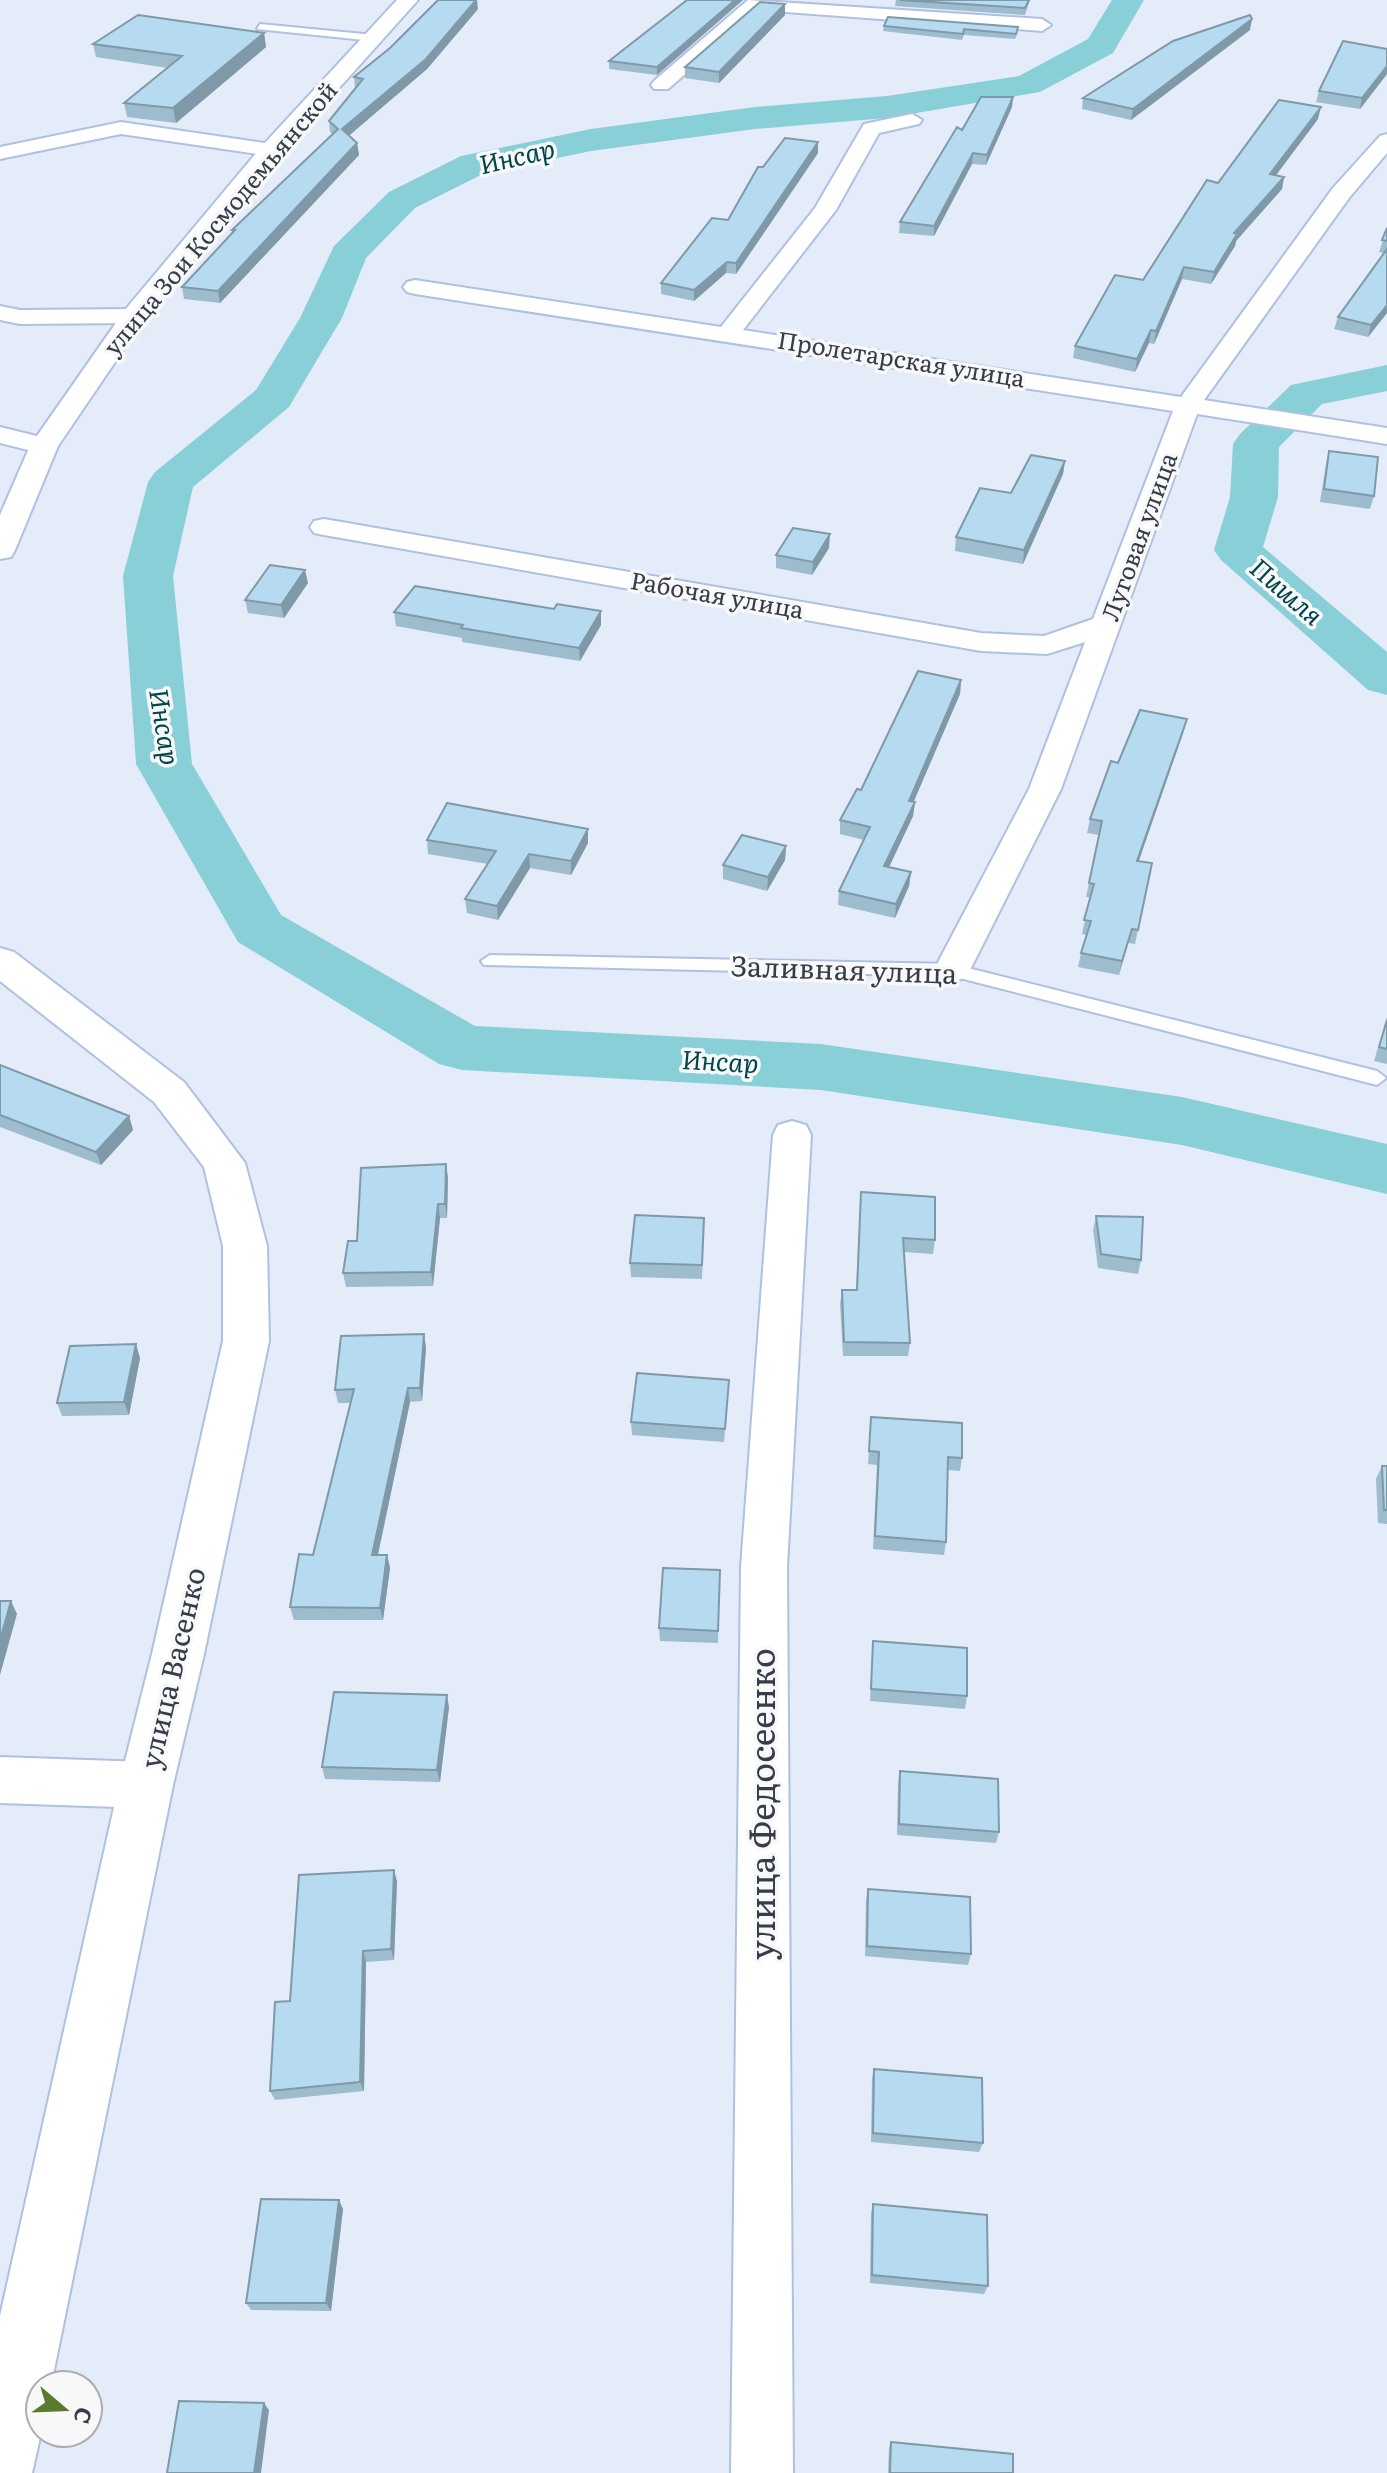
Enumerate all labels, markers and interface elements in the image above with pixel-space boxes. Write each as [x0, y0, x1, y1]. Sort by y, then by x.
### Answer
street label: улица Зои Космодемьянской [94, 73, 344, 362]
water label: Инсар [475, 127, 558, 182]
street label: Пролетарская улица [775, 321, 1028, 394]
street label: Луговая улица [1091, 447, 1184, 625]
water label: Пишля [1243, 547, 1333, 633]
street label: Рабочая улица [628, 561, 807, 626]
water label: Инсар [141, 686, 192, 768]
street label: Заливная улица [730, 943, 958, 993]
water label: Инсар [681, 1038, 759, 1081]
street label: улица Васенко [128, 1563, 215, 1772]
street label: улица Федосеенко [735, 1648, 785, 1960]
north arrow [24, 2369, 104, 2449]
text: С [66, 2403, 102, 2429]

